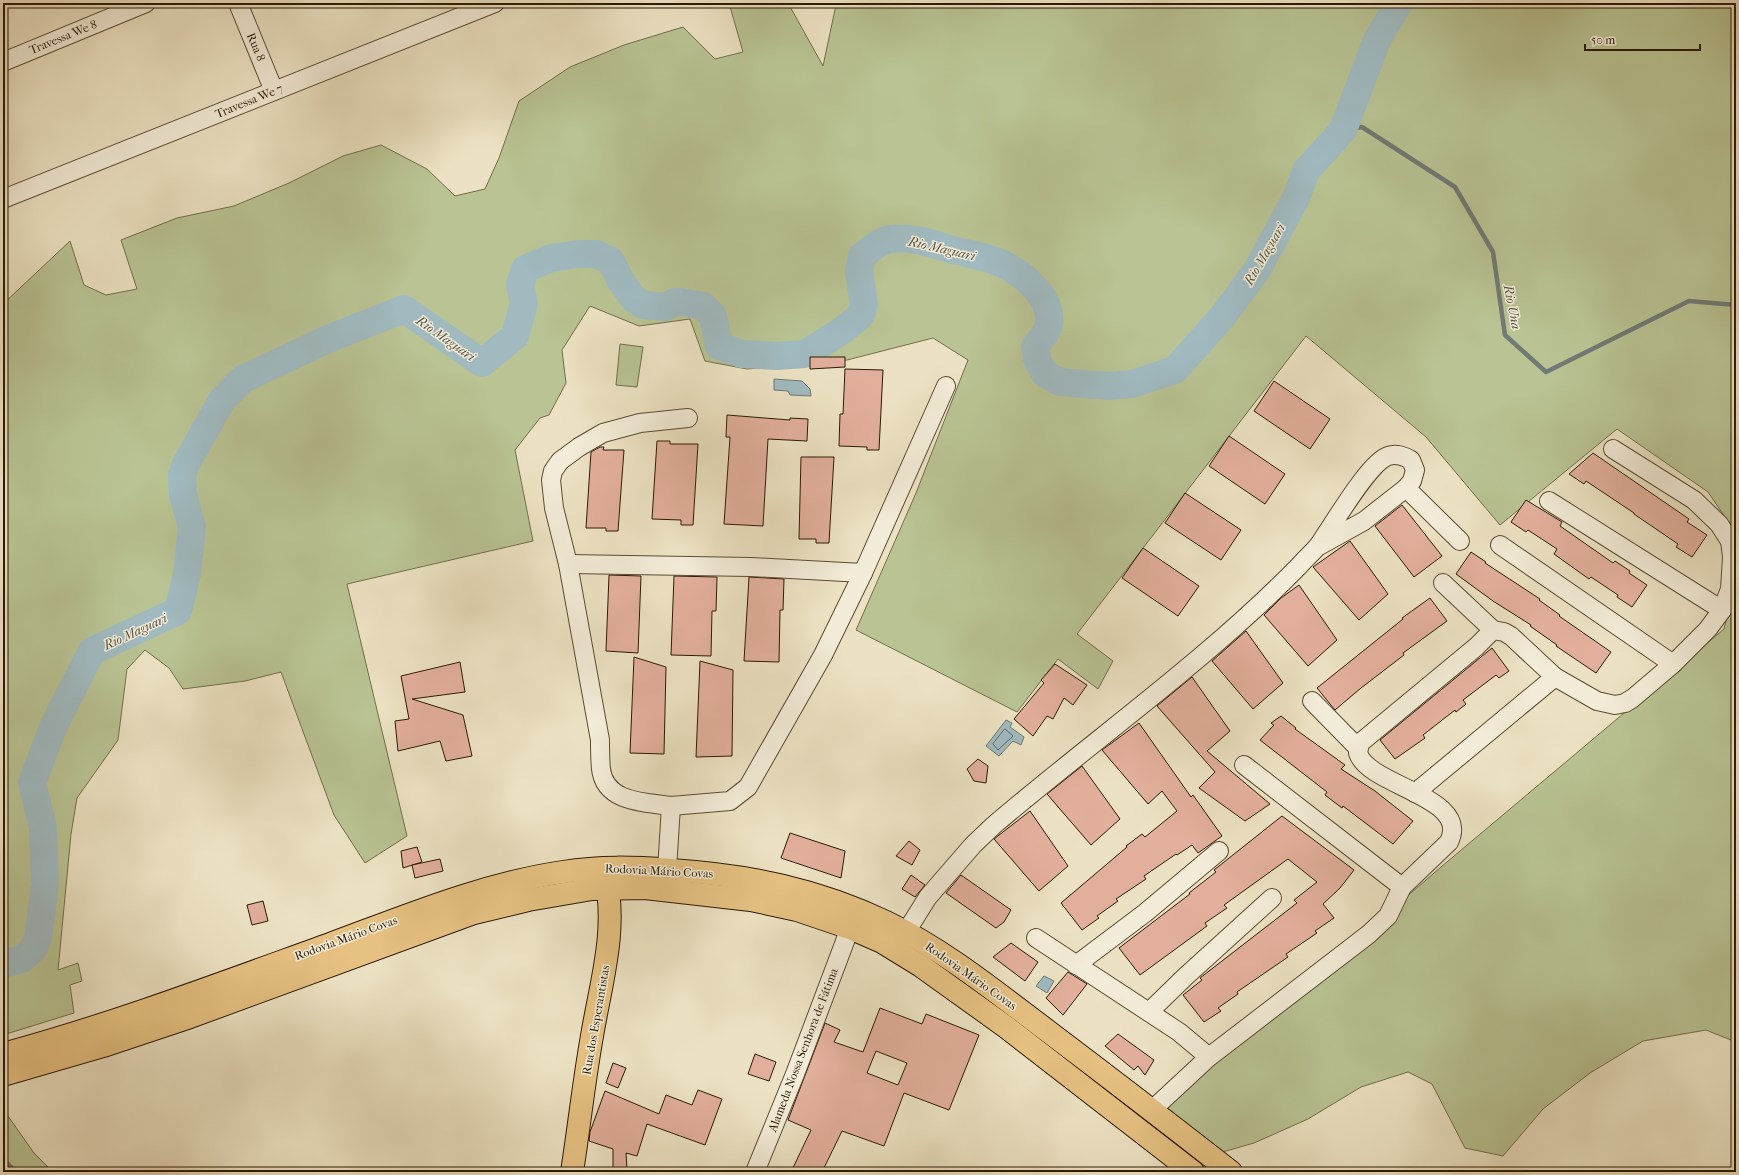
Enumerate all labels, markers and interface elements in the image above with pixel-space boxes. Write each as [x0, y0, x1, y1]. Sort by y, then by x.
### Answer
street label: Travessa We 8 [27, 17, 99, 57]
scale bar [1585, 26, 1700, 52]
street label: Rua 8 [244, 31, 268, 63]
text: 50 m [1591, 33, 1615, 47]
street label: Travessa We 7 [213, 81, 285, 121]
water label: Rio Maguari [1240, 220, 1289, 288]
water label: Rio Maguari [906, 233, 978, 264]
water label: Rio Una [1501, 283, 1524, 331]
water label: Rio Maguari [413, 312, 479, 365]
water label: Rio Maguari [100, 610, 170, 653]
street label: Rodovia Mário Covas [605, 861, 714, 881]
street label: Rodovia Mário Covas [293, 913, 400, 963]
street label: Rodovia Mário Covas [923, 939, 1020, 1013]
street label: Rua dos Esperantistas [579, 963, 613, 1076]
street label: Alameda Nossa Senhora de Fátima [765, 966, 841, 1135]

